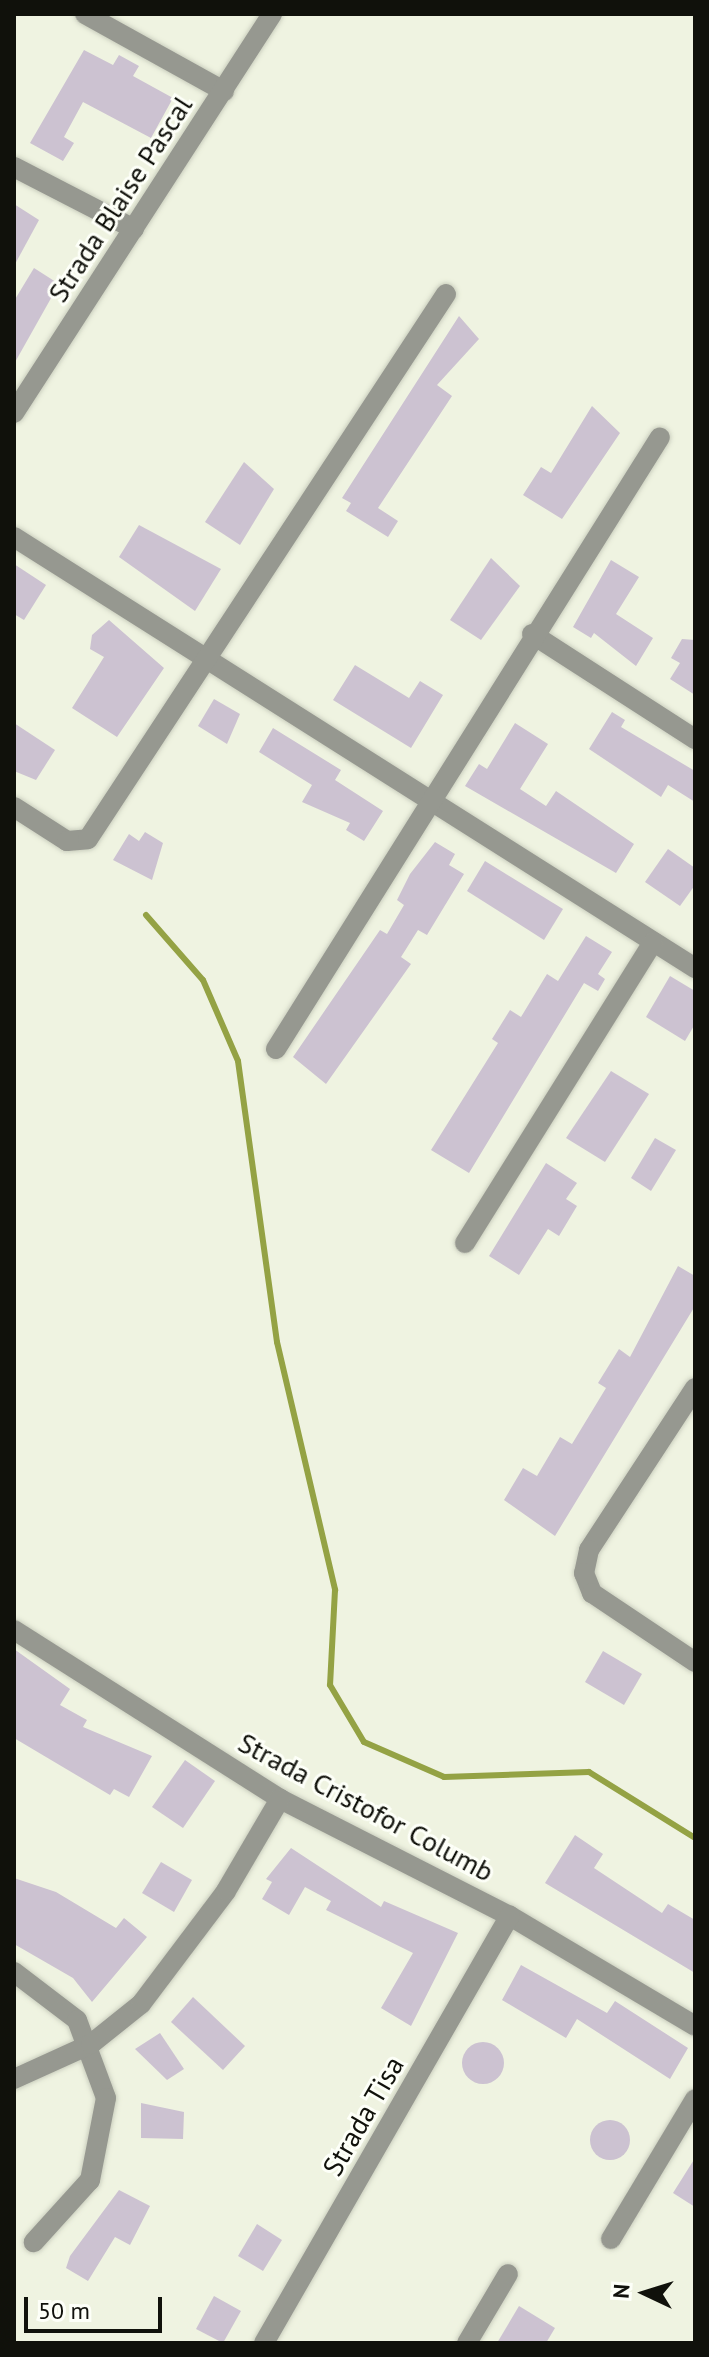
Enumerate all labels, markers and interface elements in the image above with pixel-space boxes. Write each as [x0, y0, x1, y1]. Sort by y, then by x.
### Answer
street label: Strada Blaise Pascal [41, 90, 199, 308]
street label: Strada Cristofor Columb [233, 1725, 499, 1889]
street label: Strada Tisa [315, 2050, 411, 2182]
north arrow [605, 2253, 685, 2333]
scale bar [28, 2281, 166, 2331]
text: N [607, 2283, 636, 2300]
text: 50 m [38, 2295, 90, 2326]

